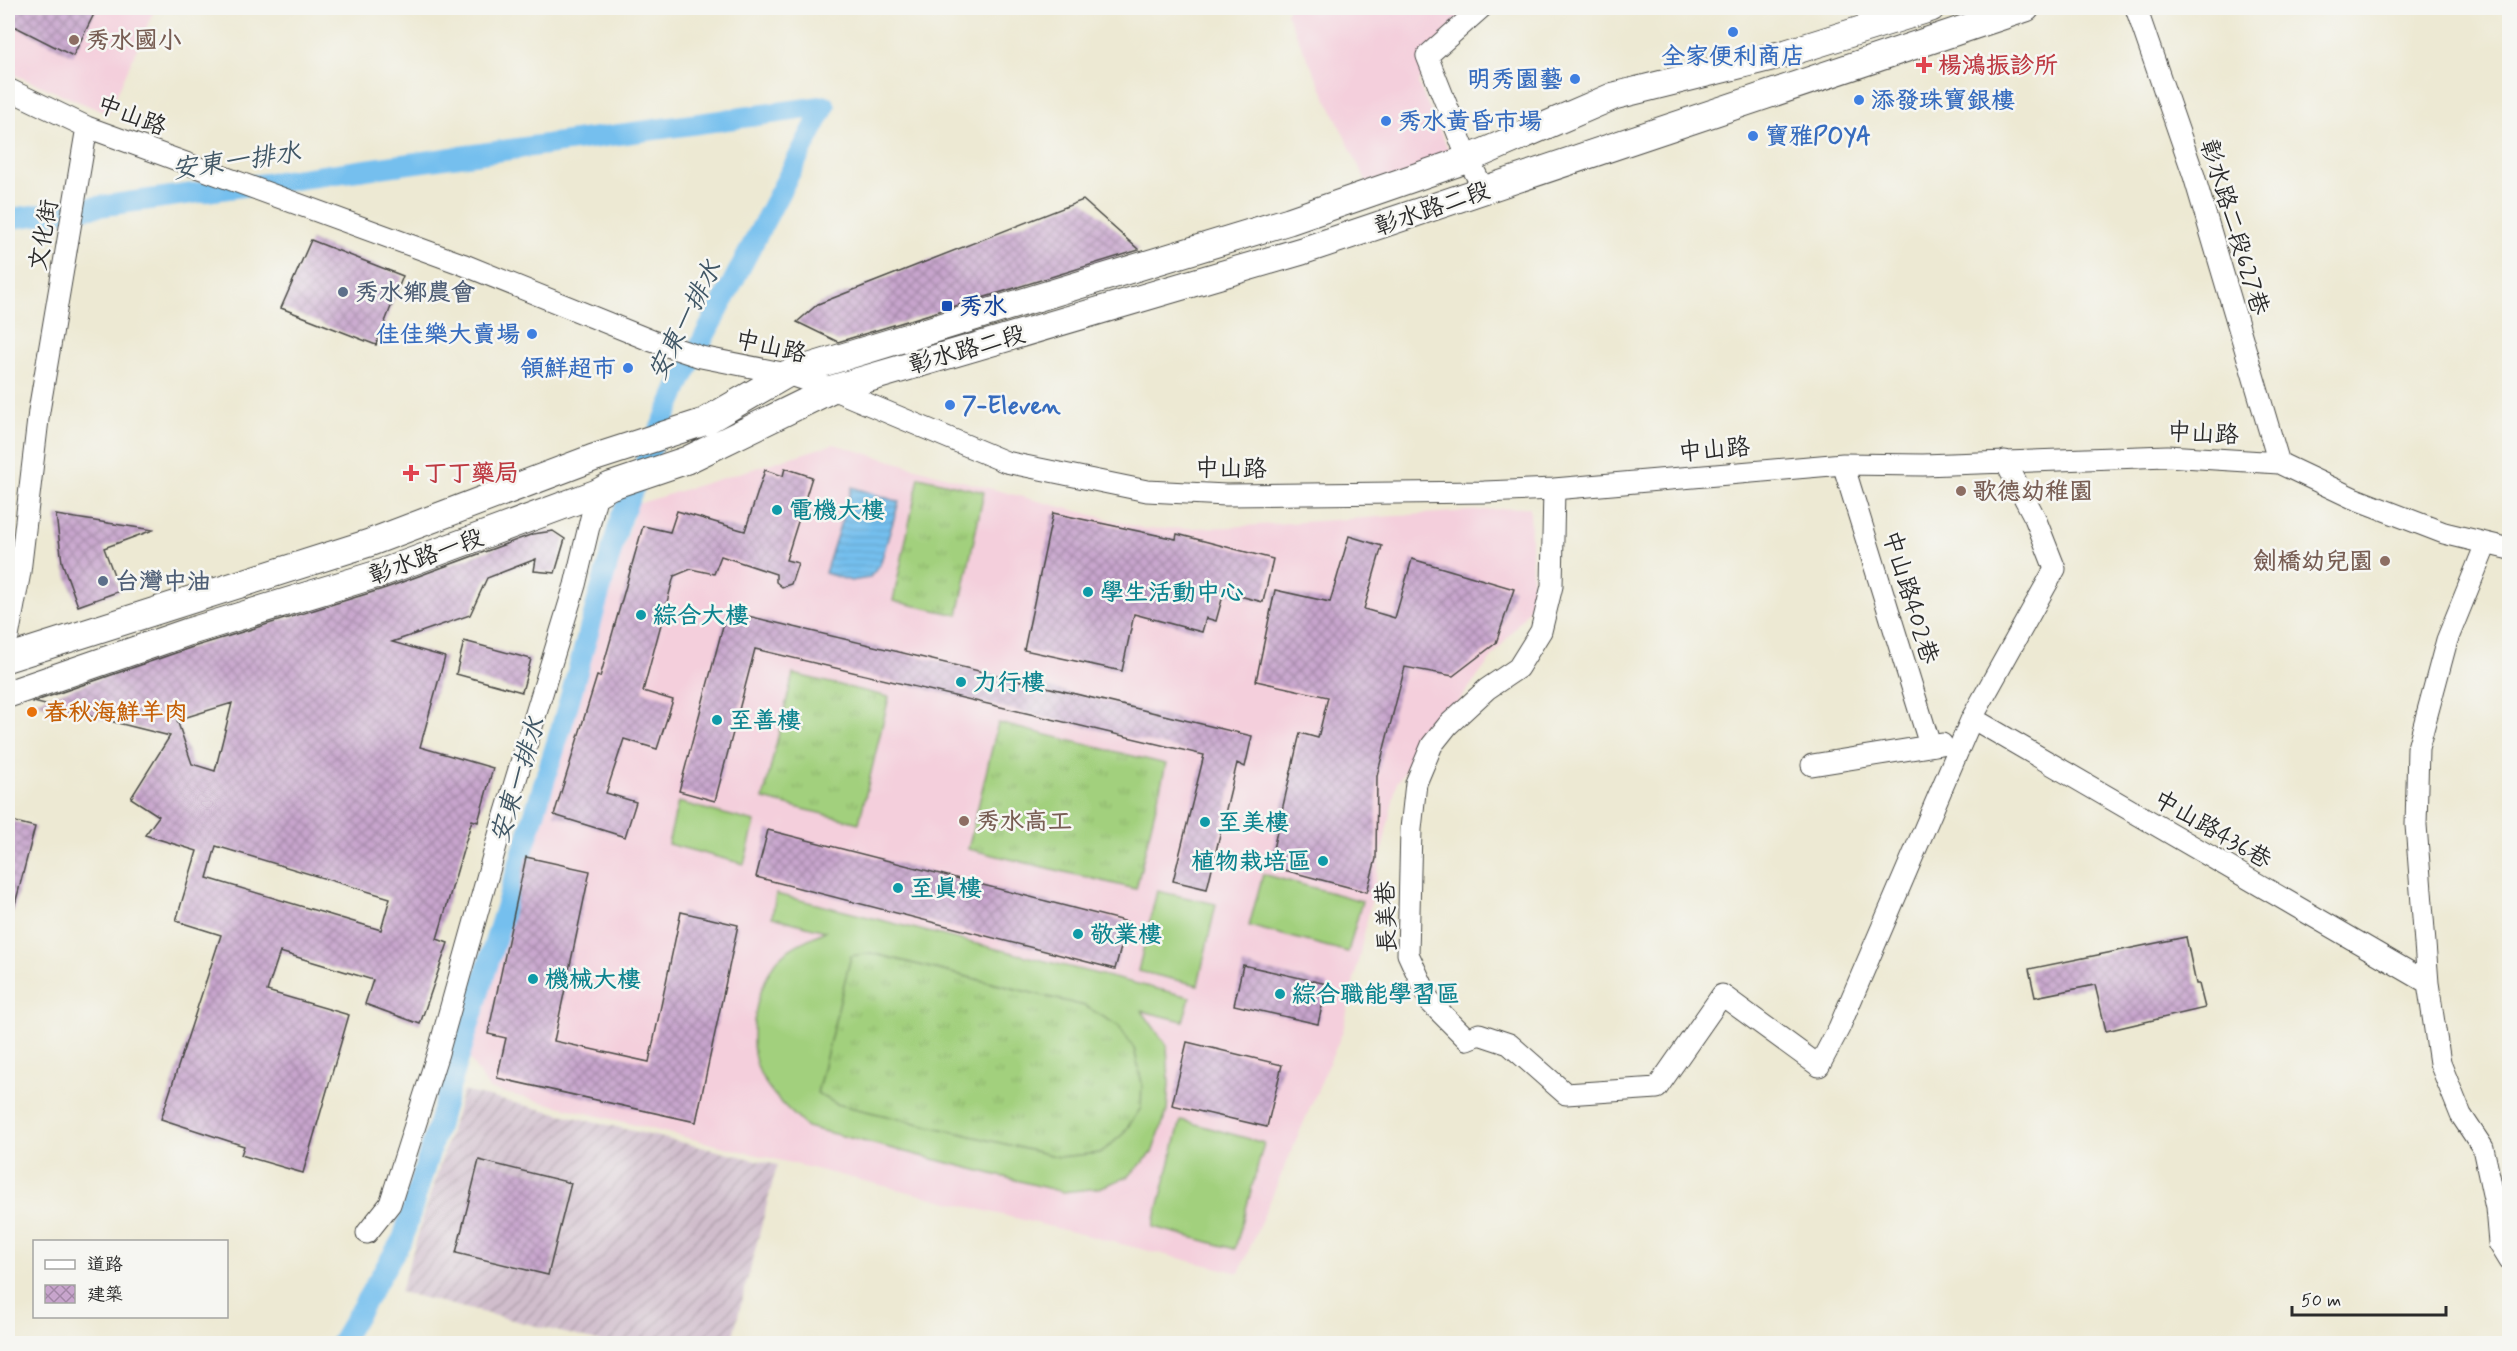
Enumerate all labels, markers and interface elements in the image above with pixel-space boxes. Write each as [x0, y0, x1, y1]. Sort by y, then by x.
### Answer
marker: 全家便利商店 [1726, 25, 1740, 39]
place label: 秀水國小 [86, 26, 182, 57]
marker: 秀水國小 [67, 33, 81, 47]
place label: 全家便利商店 [1661, 42, 1805, 73]
place label: 楊鴻振診所 [1938, 51, 2058, 82]
marker: 楊鴻振診所 [1915, 56, 1933, 74]
place label: 明秀園藝 [1467, 65, 1563, 96]
marker: 明秀園藝 [1568, 72, 1582, 86]
place label: 添發珠寶銀樓 [1871, 86, 2015, 117]
street label: 中山路 [92, 89, 171, 144]
marker: 添發珠寶銀樓 [1852, 93, 1866, 107]
place label: 秀水黃昏市場 [1398, 107, 1542, 138]
marker: 秀水黃昏市場 [1379, 114, 1393, 128]
place label: 寶雅POYA [1765, 122, 1871, 153]
marker: 寶雅POYA [1746, 129, 1760, 143]
water label: 安東一排水 [170, 136, 304, 188]
street label: 彰水路二段627巷 [2192, 136, 2275, 319]
street label: 彰水路二段 [1371, 175, 1494, 244]
street label: 文化街 [23, 197, 66, 273]
water label: 安東一排水 [641, 254, 731, 387]
place label: 秀水鄉農會 [355, 278, 475, 309]
marker: 秀水鄉農會 [336, 285, 350, 299]
place label: 秀水 [959, 292, 1007, 323]
marker: 秀水 [940, 299, 954, 313]
street label: 彰水路二段 [905, 319, 1029, 382]
place label: 佳佳樂大賣場 [376, 320, 520, 351]
street label: 中山路 [732, 324, 809, 371]
marker: 佳佳樂大賣場 [525, 327, 539, 341]
place label: 領鮮超市 [520, 354, 616, 385]
marker: 領鮮超市 [621, 361, 635, 375]
place label: 7-Eleven [962, 391, 1061, 422]
marker: 7-Eleven [943, 398, 957, 412]
street label: 中山路 [2166, 417, 2240, 452]
street label: 中山路 [1677, 432, 1751, 469]
street label: 中山路 [1195, 453, 1267, 486]
place label: 丁丁藥局 [423, 459, 519, 490]
marker: 丁丁藥局 [404, 466, 418, 480]
place label: 歌德幼稚園 [1973, 477, 2093, 508]
marker: 歌德幼稚園 [1954, 484, 1968, 498]
place label: 電機大樓 [789, 496, 885, 527]
marker: 電機大樓 [770, 503, 784, 517]
street label: 彰水路一段 [365, 522, 488, 592]
street label: 中山路402巷 [1875, 527, 1945, 668]
place label: 劍橋幼兒園 [2253, 547, 2373, 578]
marker: 劍橋幼兒園 [2378, 554, 2392, 568]
place label: 台灣中油 [115, 567, 211, 598]
marker: 台灣中油 [96, 574, 110, 588]
place label: 學生活動中心 [1100, 578, 1244, 609]
marker: 學生活動中心 [1081, 585, 1095, 599]
place label: 綜合大樓 [653, 601, 749, 632]
marker: 綜合大樓 [634, 608, 648, 622]
place label: 力行樓 [973, 668, 1045, 699]
marker: 力行樓 [954, 675, 968, 689]
place label: 春秋海鮮羊肉 [44, 698, 188, 729]
marker: 春秋海鮮羊肉 [25, 705, 39, 719]
place label: 至善樓 [729, 706, 801, 737]
water label: 安東一排水 [484, 713, 554, 848]
marker: 至善樓 [710, 713, 724, 727]
street label: 中山路436巷 [2148, 784, 2277, 877]
place label: 秀水高工 [976, 807, 1072, 838]
place label: 至美樓 [1217, 808, 1289, 839]
marker: 秀水高工 [957, 814, 971, 828]
marker: 至美樓 [1198, 815, 1212, 829]
place label: 植物栽培區 [1191, 847, 1311, 878]
marker: 植物栽培區 [1316, 854, 1330, 868]
place label: 至真樓 [910, 874, 982, 905]
street label: 長美巷 [1371, 880, 1404, 953]
marker: 至真樓 [891, 881, 905, 895]
place label: 敬業樓 [1090, 920, 1162, 951]
marker: 敬業樓 [1071, 927, 1085, 941]
place label: 機械大樓 [545, 965, 641, 996]
marker: 機械大樓 [526, 972, 540, 986]
place label: 綜合職能學習區 [1292, 980, 1460, 1011]
marker: 綜合職能學習區 [1273, 987, 1287, 1001]
legend [33, 1240, 228, 1318]
text: 道路 [87, 1253, 123, 1277]
scale bar [2292, 1279, 2446, 1317]
text: 建築 [87, 1283, 123, 1307]
text: 50 m [2301, 1289, 2341, 1313]

